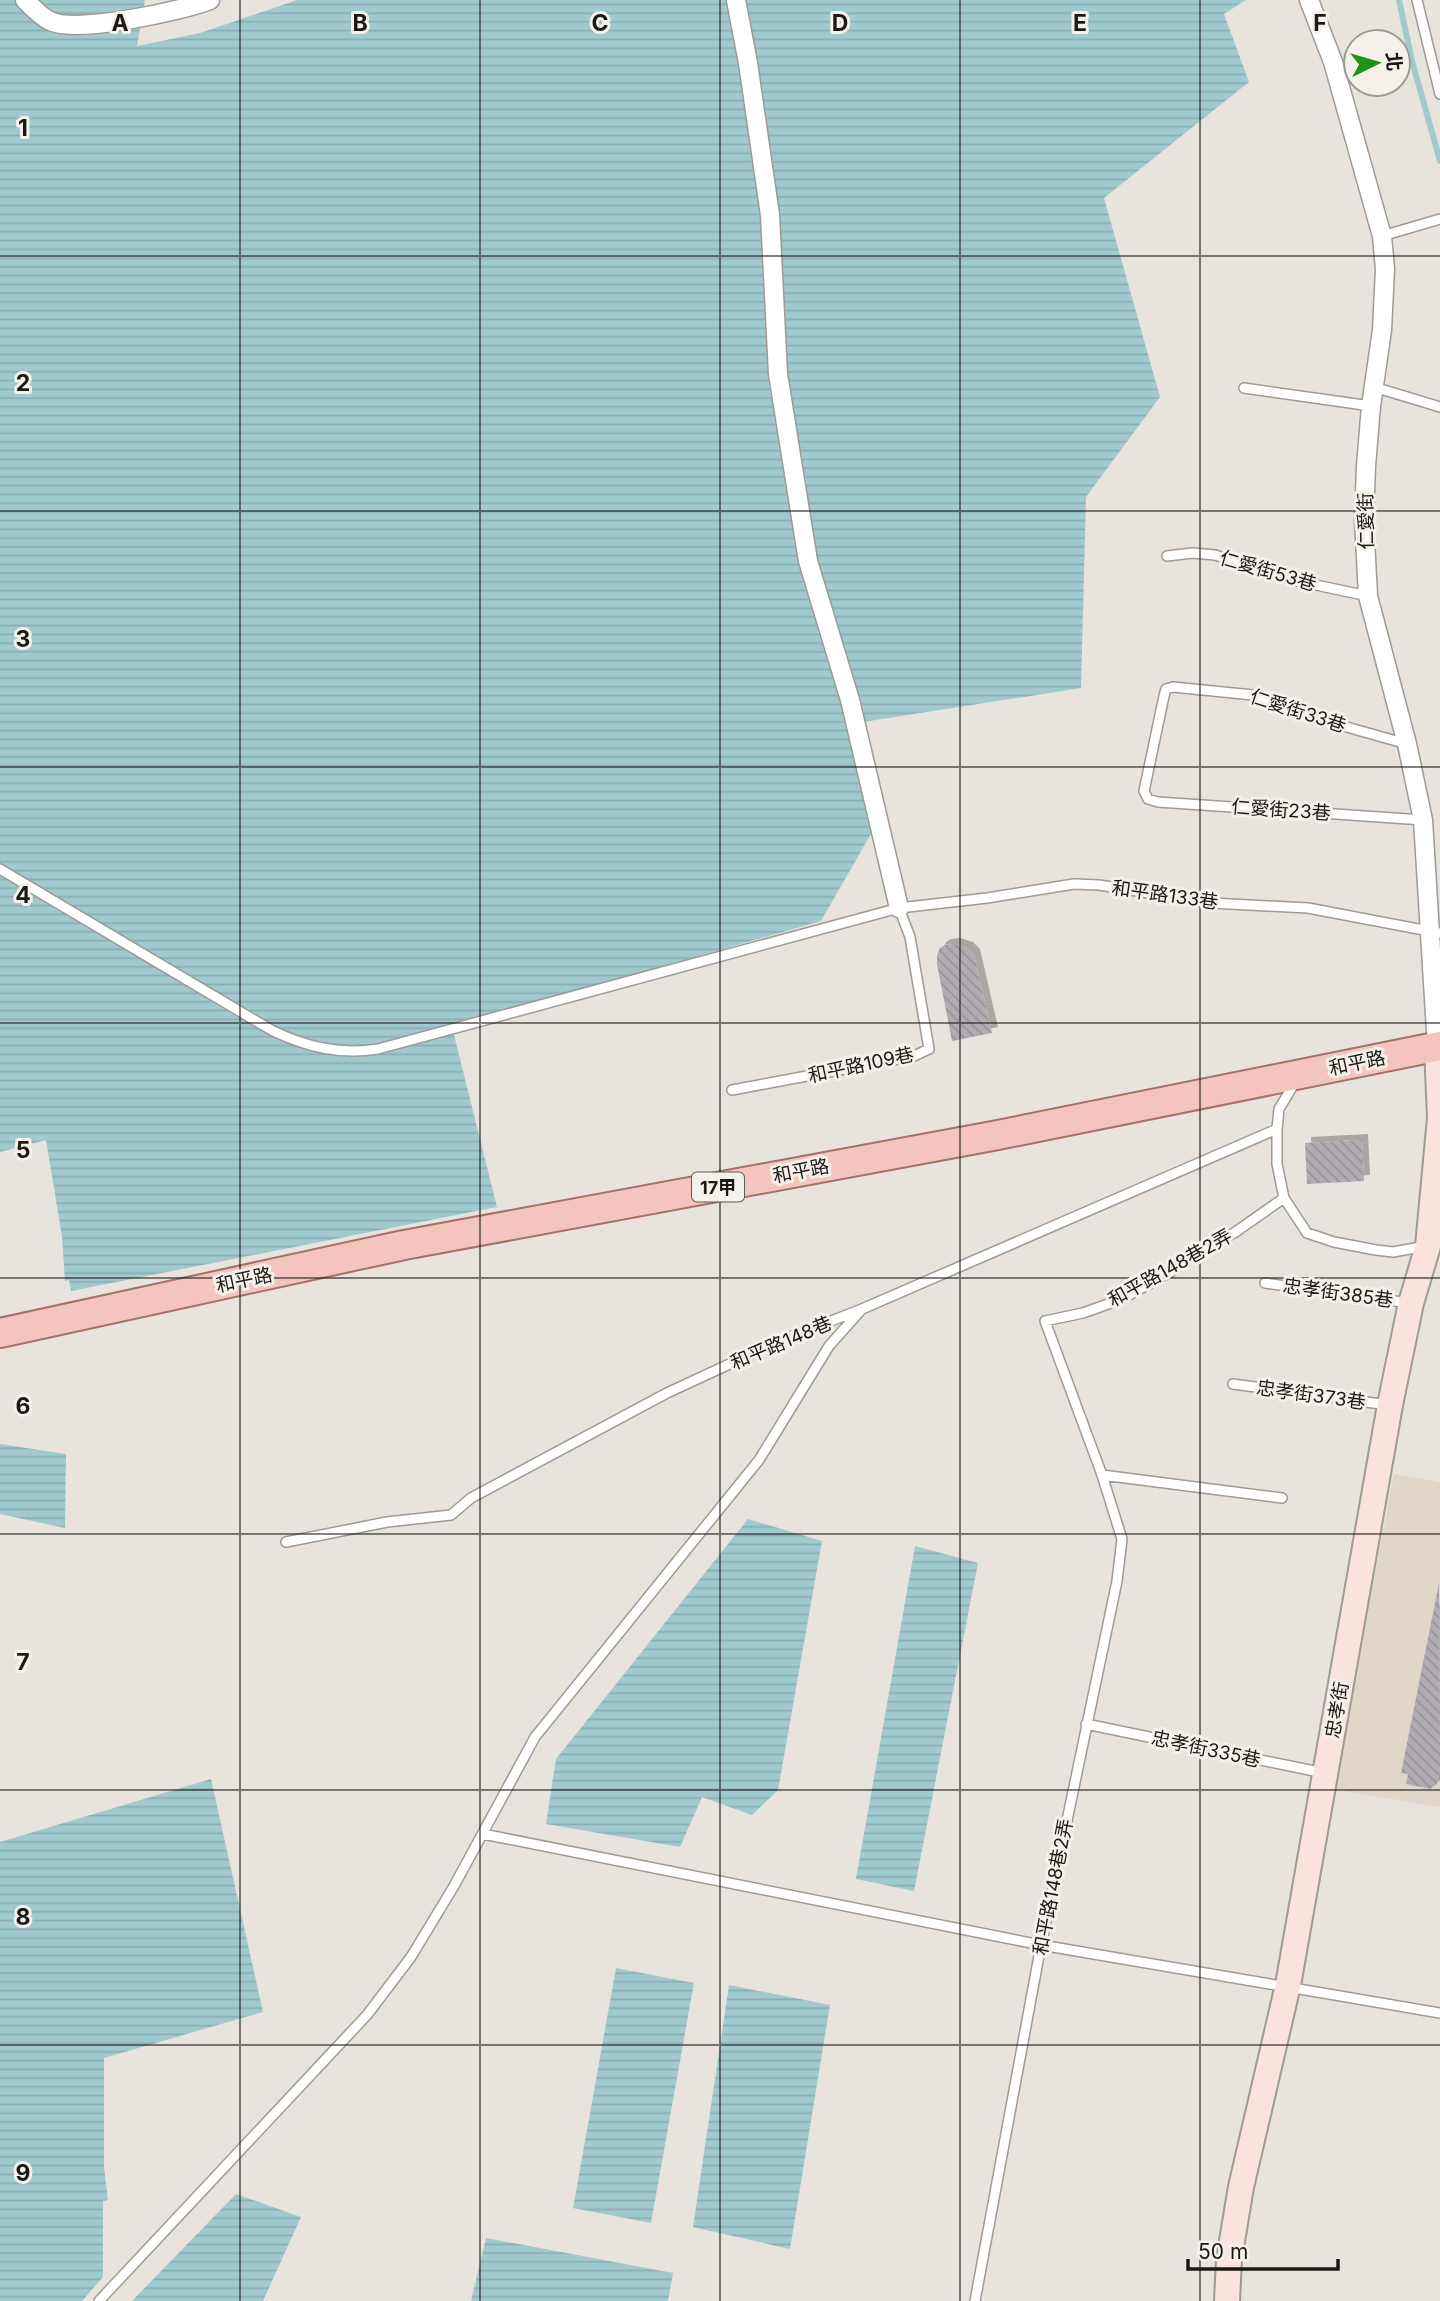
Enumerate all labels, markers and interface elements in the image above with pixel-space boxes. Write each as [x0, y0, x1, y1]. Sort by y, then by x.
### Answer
text: A [111, 9, 129, 37]
text: B [352, 9, 368, 37]
text: C [591, 9, 609, 37]
text: D [832, 9, 848, 37]
text: E [1073, 9, 1087, 37]
text: F [1313, 9, 1327, 37]
north arrow [1342, 28, 1412, 98]
text: 北 [1381, 51, 1406, 72]
text: 1 [18, 114, 28, 142]
text: 2 [16, 369, 30, 397]
street label: 仁愛街 [1354, 492, 1378, 550]
street label: 仁愛街53巷 [1217, 546, 1319, 596]
text: 3 [16, 625, 30, 653]
street label: 仁愛街33巷 [1247, 685, 1349, 737]
street label: 仁愛街23巷 [1231, 795, 1331, 825]
street label: 和平路133巷 [1110, 876, 1220, 914]
text: 4 [15, 881, 31, 909]
street label: 和平路109巷 [806, 1043, 916, 1087]
street label: 和平路 [1327, 1046, 1387, 1080]
text: 5 [16, 1136, 30, 1164]
street label: 和平路 [771, 1154, 831, 1188]
road number: 17甲 [692, 1172, 744, 1202]
street label: 和平路148巷2弄 [1104, 1224, 1236, 1312]
street label: 和平路 [214, 1263, 274, 1297]
street label: 忠孝街385巷 [1281, 1274, 1395, 1312]
street label: 和平路148巷 [727, 1311, 835, 1375]
street label: 忠孝街373巷 [1255, 1376, 1367, 1414]
text: 6 [16, 1392, 30, 1420]
text: 7 [16, 1648, 30, 1676]
street label: 忠孝街 [1321, 1680, 1353, 1740]
street label: 忠孝街335巷 [1149, 1726, 1263, 1772]
street label: 和平路148巷2弄 [1029, 1817, 1077, 1957]
text: 8 [16, 1903, 30, 1931]
text: 9 [16, 2159, 30, 2187]
scale bar [1188, 2228, 1338, 2272]
text: 50 m [1198, 2239, 1248, 2264]

